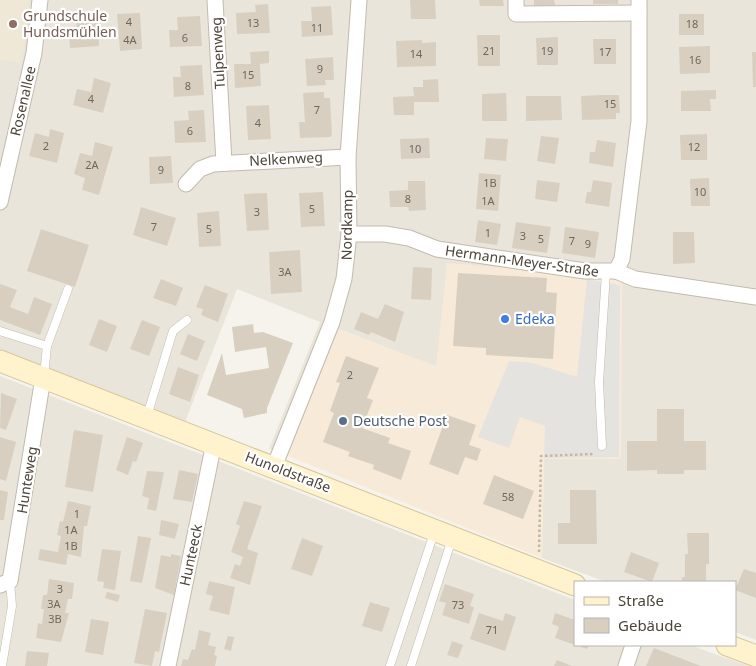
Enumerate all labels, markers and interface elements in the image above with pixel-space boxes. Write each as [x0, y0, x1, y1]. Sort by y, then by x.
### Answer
place label: Grundschule Hundsmühlen [23, 6, 117, 41]
house number: 4 [126, 14, 133, 29]
house number: 13 [247, 15, 259, 30]
house number: 18 [686, 16, 698, 31]
street label: Tulpenweg [206, 17, 229, 89]
marker: Grundschule Hundsmühlen [7, 18, 19, 30]
house number: 11 [311, 20, 323, 35]
house number: 6 [182, 30, 188, 45]
house number: 4A [123, 32, 138, 47]
house number: 21 [483, 43, 495, 58]
house number: 19 [541, 43, 553, 58]
house number: 17 [599, 44, 611, 59]
house number: 14 [410, 46, 423, 61]
house number: 16 [689, 52, 701, 67]
house number: 9 [317, 61, 323, 76]
street label: Rosenallee [5, 64, 40, 138]
house number: 15 [242, 67, 254, 82]
house number: 8 [185, 78, 191, 93]
house number: 4 [88, 91, 95, 106]
house number: 15 [604, 96, 616, 111]
house number: 7 [314, 102, 320, 117]
house number: 4 [255, 115, 262, 130]
house number: 6 [187, 123, 193, 138]
house number: 2 [43, 138, 49, 153]
house number: 12 [688, 139, 700, 154]
house number: 10 [409, 141, 421, 156]
street label: Nelkenweg [249, 147, 323, 170]
house number: 2A [85, 157, 100, 172]
house number: 9 [158, 162, 164, 177]
house number: 1B [483, 175, 497, 190]
house number: 10 [694, 184, 706, 199]
street label: Nordkamp [336, 190, 357, 260]
house number: 8 [405, 191, 411, 206]
house number: 1A [481, 193, 496, 208]
house number: 5 [309, 201, 315, 216]
house number: 3 [254, 204, 260, 219]
house number: 7 [151, 219, 157, 234]
house number: 5 [206, 221, 212, 236]
house number: 1 [485, 225, 491, 240]
house number: 3 [520, 228, 526, 243]
house number: 5 [538, 231, 544, 246]
house number: 7 [569, 233, 575, 248]
house number: 9 [585, 236, 591, 251]
street label: Hermann-Meyer-Straße [444, 240, 600, 281]
house number: 3A [278, 264, 293, 279]
place label: Edeka [515, 309, 555, 328]
marker: Edeka [499, 313, 511, 325]
house number: 2 [347, 367, 353, 382]
place label: Deutsche Post [353, 411, 447, 430]
marker: Deutsche Post [337, 415, 349, 427]
street label: Hunteweg [12, 445, 41, 515]
street label: Hunoldstraße [243, 446, 334, 497]
house number: 58 [502, 489, 514, 504]
house number: 1 [74, 506, 80, 521]
house number: 1A [64, 522, 79, 537]
street label: Hunteeck [175, 522, 206, 588]
house number: 1B [64, 538, 78, 553]
house number: 3 [57, 581, 63, 596]
legend [574, 581, 736, 646]
text: Straße [618, 590, 664, 610]
house number: 3A [47, 596, 62, 611]
house number: 73 [452, 597, 464, 612]
house number: 3B [48, 611, 62, 626]
text: Gebäude [618, 615, 682, 635]
house number: 71 [486, 622, 498, 637]

